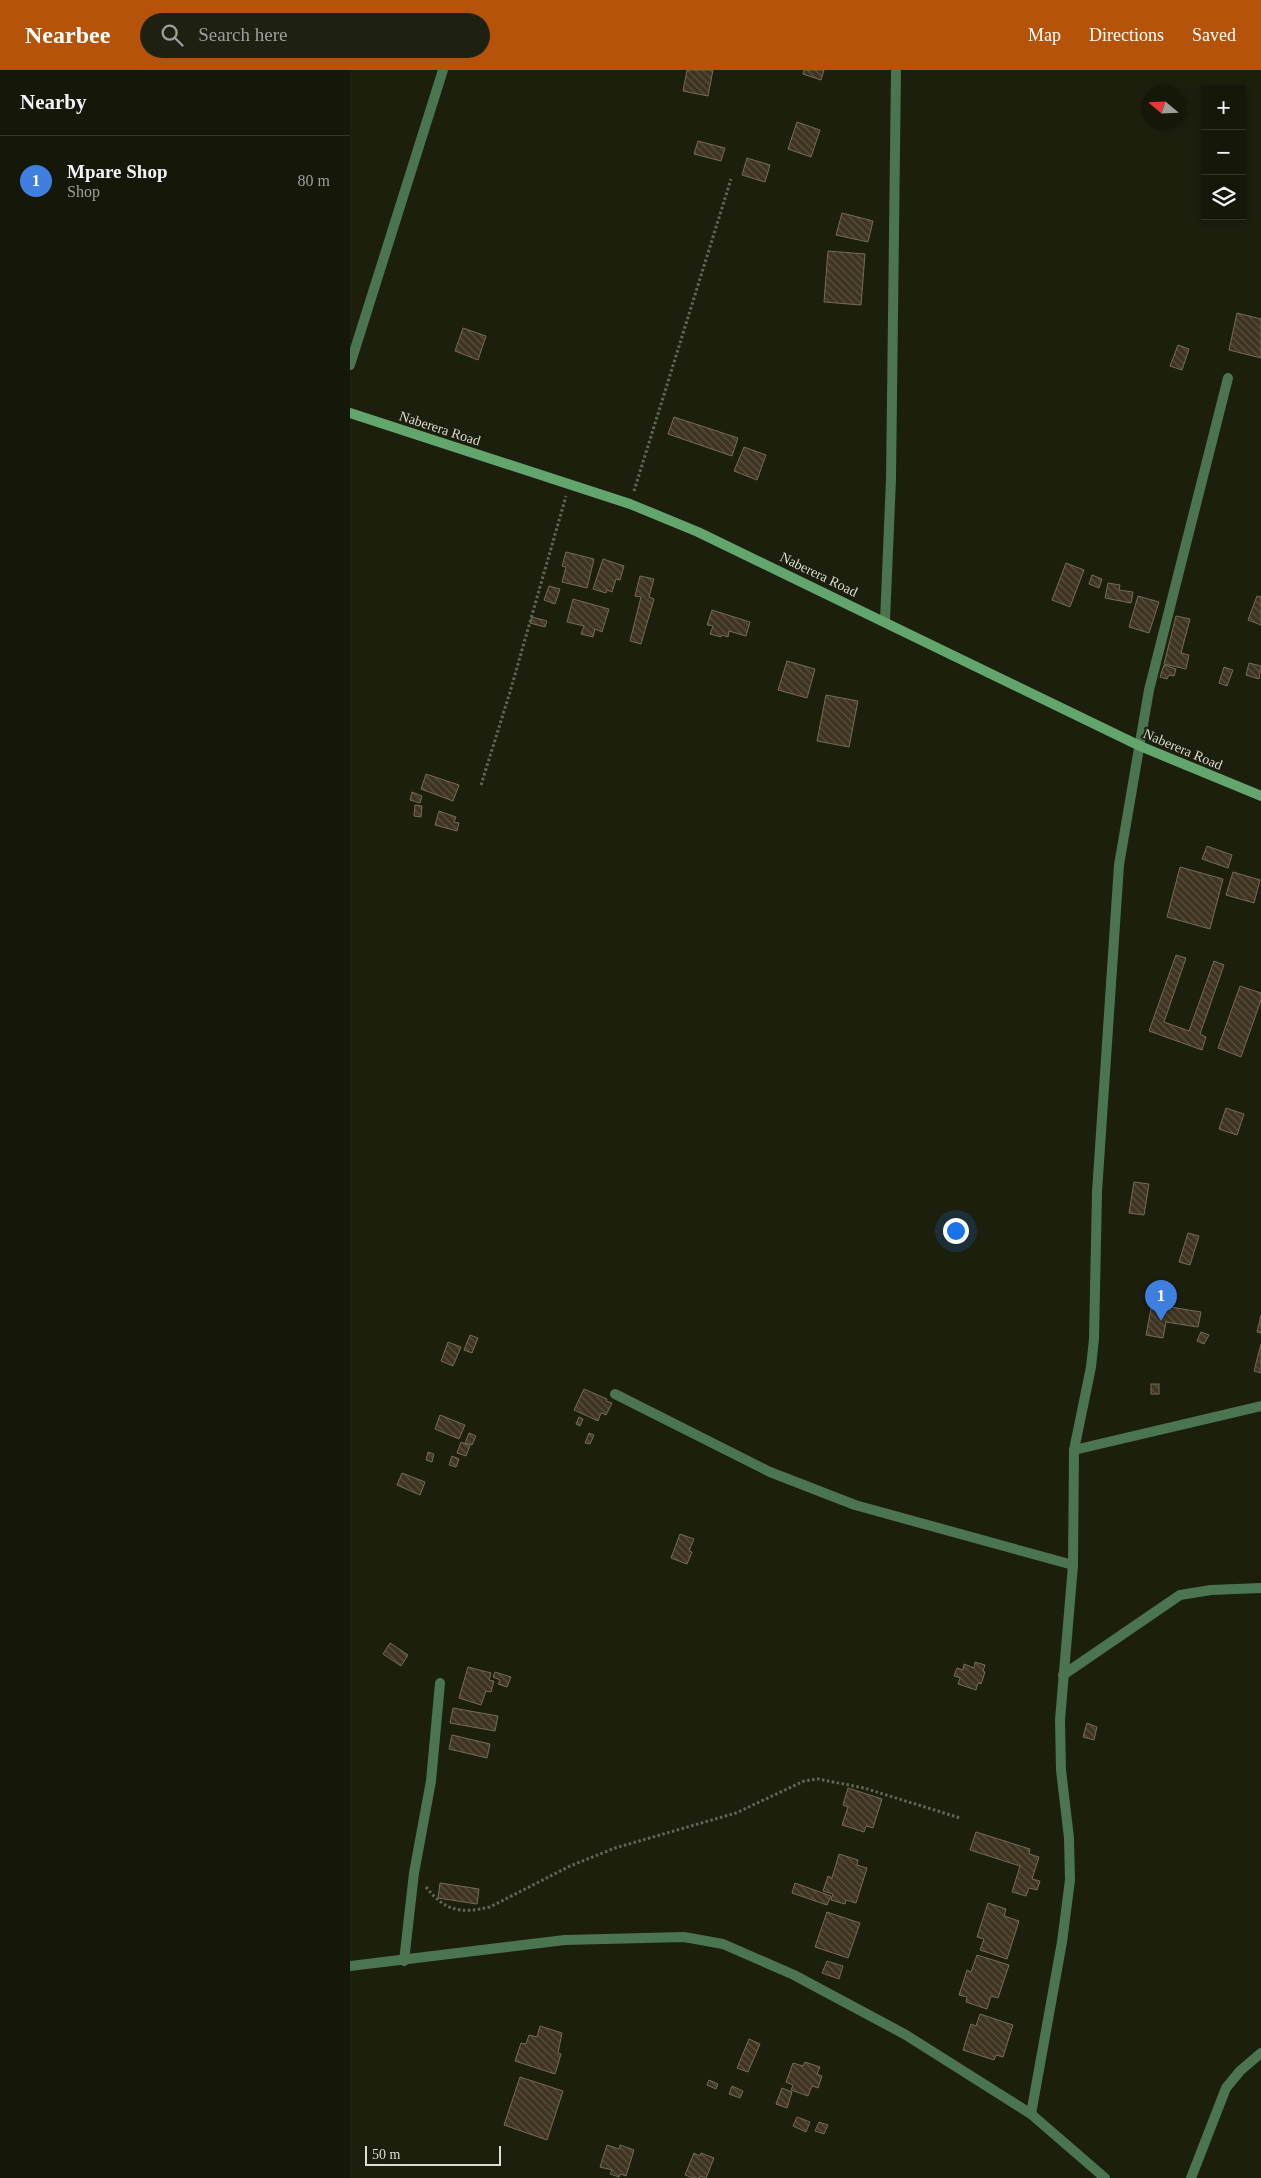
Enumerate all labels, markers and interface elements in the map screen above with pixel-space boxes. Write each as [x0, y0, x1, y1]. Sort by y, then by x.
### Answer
search box [140, 13, 490, 58]
icon: search [158, 21, 186, 49]
text: Nearbee [25, 22, 110, 48]
text: Search here [198, 24, 287, 45]
text: Map [1028, 25, 1061, 45]
text: Directions [1089, 25, 1164, 45]
text: Saved [1192, 25, 1236, 45]
north arrow [1141, 85, 1186, 130]
map controls [1201, 85, 1246, 220]
button: + [1201, 85, 1246, 130]
text: Nearby [20, 90, 87, 114]
button: − [1201, 130, 1246, 175]
text: Mpare Shop [67, 161, 167, 182]
text: 1 [32, 172, 40, 189]
text: 80 m [298, 172, 330, 189]
button: layers [1201, 175, 1246, 220]
text: Shop [67, 183, 100, 200]
street label: Naberera Road [397, 408, 482, 449]
street label: Naberera Road [778, 549, 860, 600]
street label: Naberera Road [1141, 726, 1225, 773]
your location [943, 1218, 969, 1244]
pin: 1 [1145, 1280, 1177, 1321]
scale bar [365, 2143, 501, 2166]
text: 50 m [372, 2147, 400, 2162]

